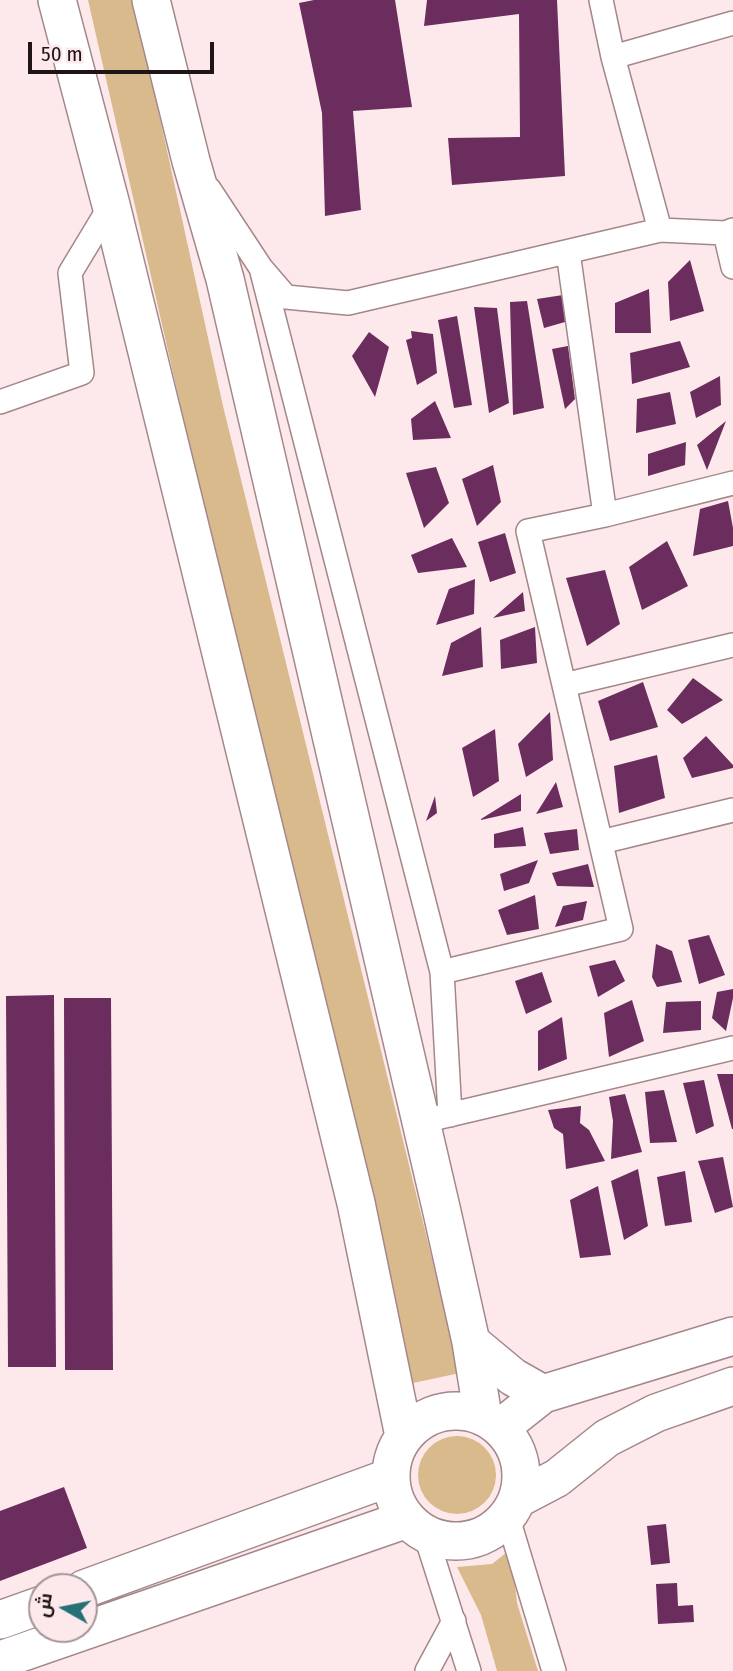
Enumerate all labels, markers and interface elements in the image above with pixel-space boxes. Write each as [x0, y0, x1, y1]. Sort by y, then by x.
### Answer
scale bar [32, 28, 217, 72]
text: 50 m [41, 41, 83, 67]
north arrow [28, 1573, 98, 1643]
text: ش [30, 1591, 57, 1619]

